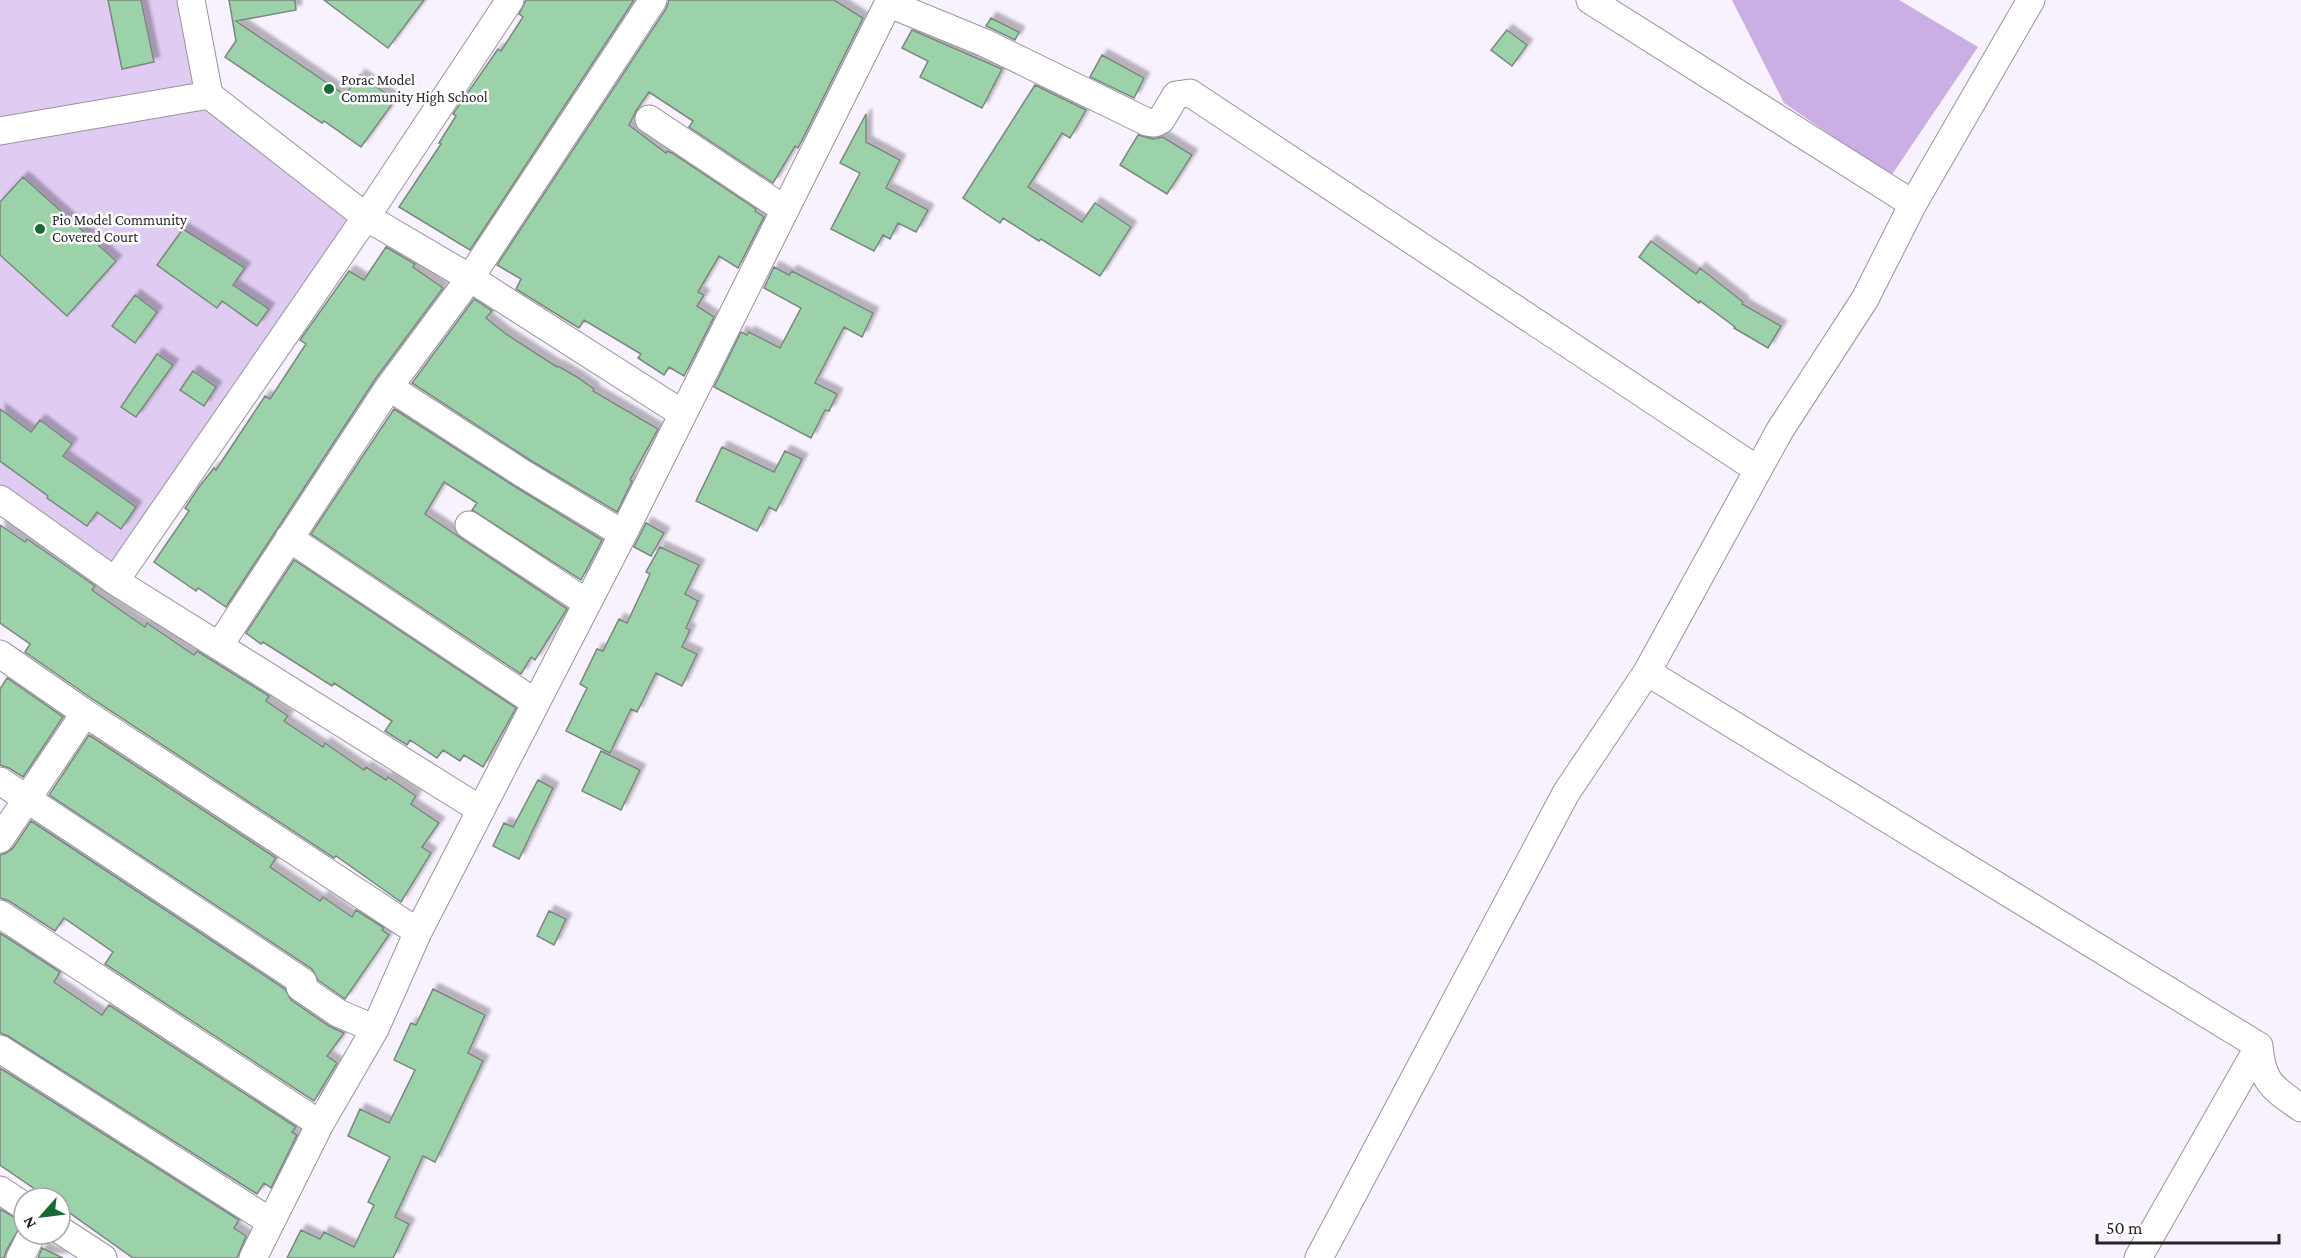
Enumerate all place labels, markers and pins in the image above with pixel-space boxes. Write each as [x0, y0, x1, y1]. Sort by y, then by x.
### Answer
place label: Porac Model Community High School [341, 72, 488, 106]
marker: Porac Model Community High School [322, 82, 336, 96]
place label: Pio Model Community Covered Court [52, 212, 187, 245]
marker: Pio Model Community Covered Court [33, 222, 47, 236]

